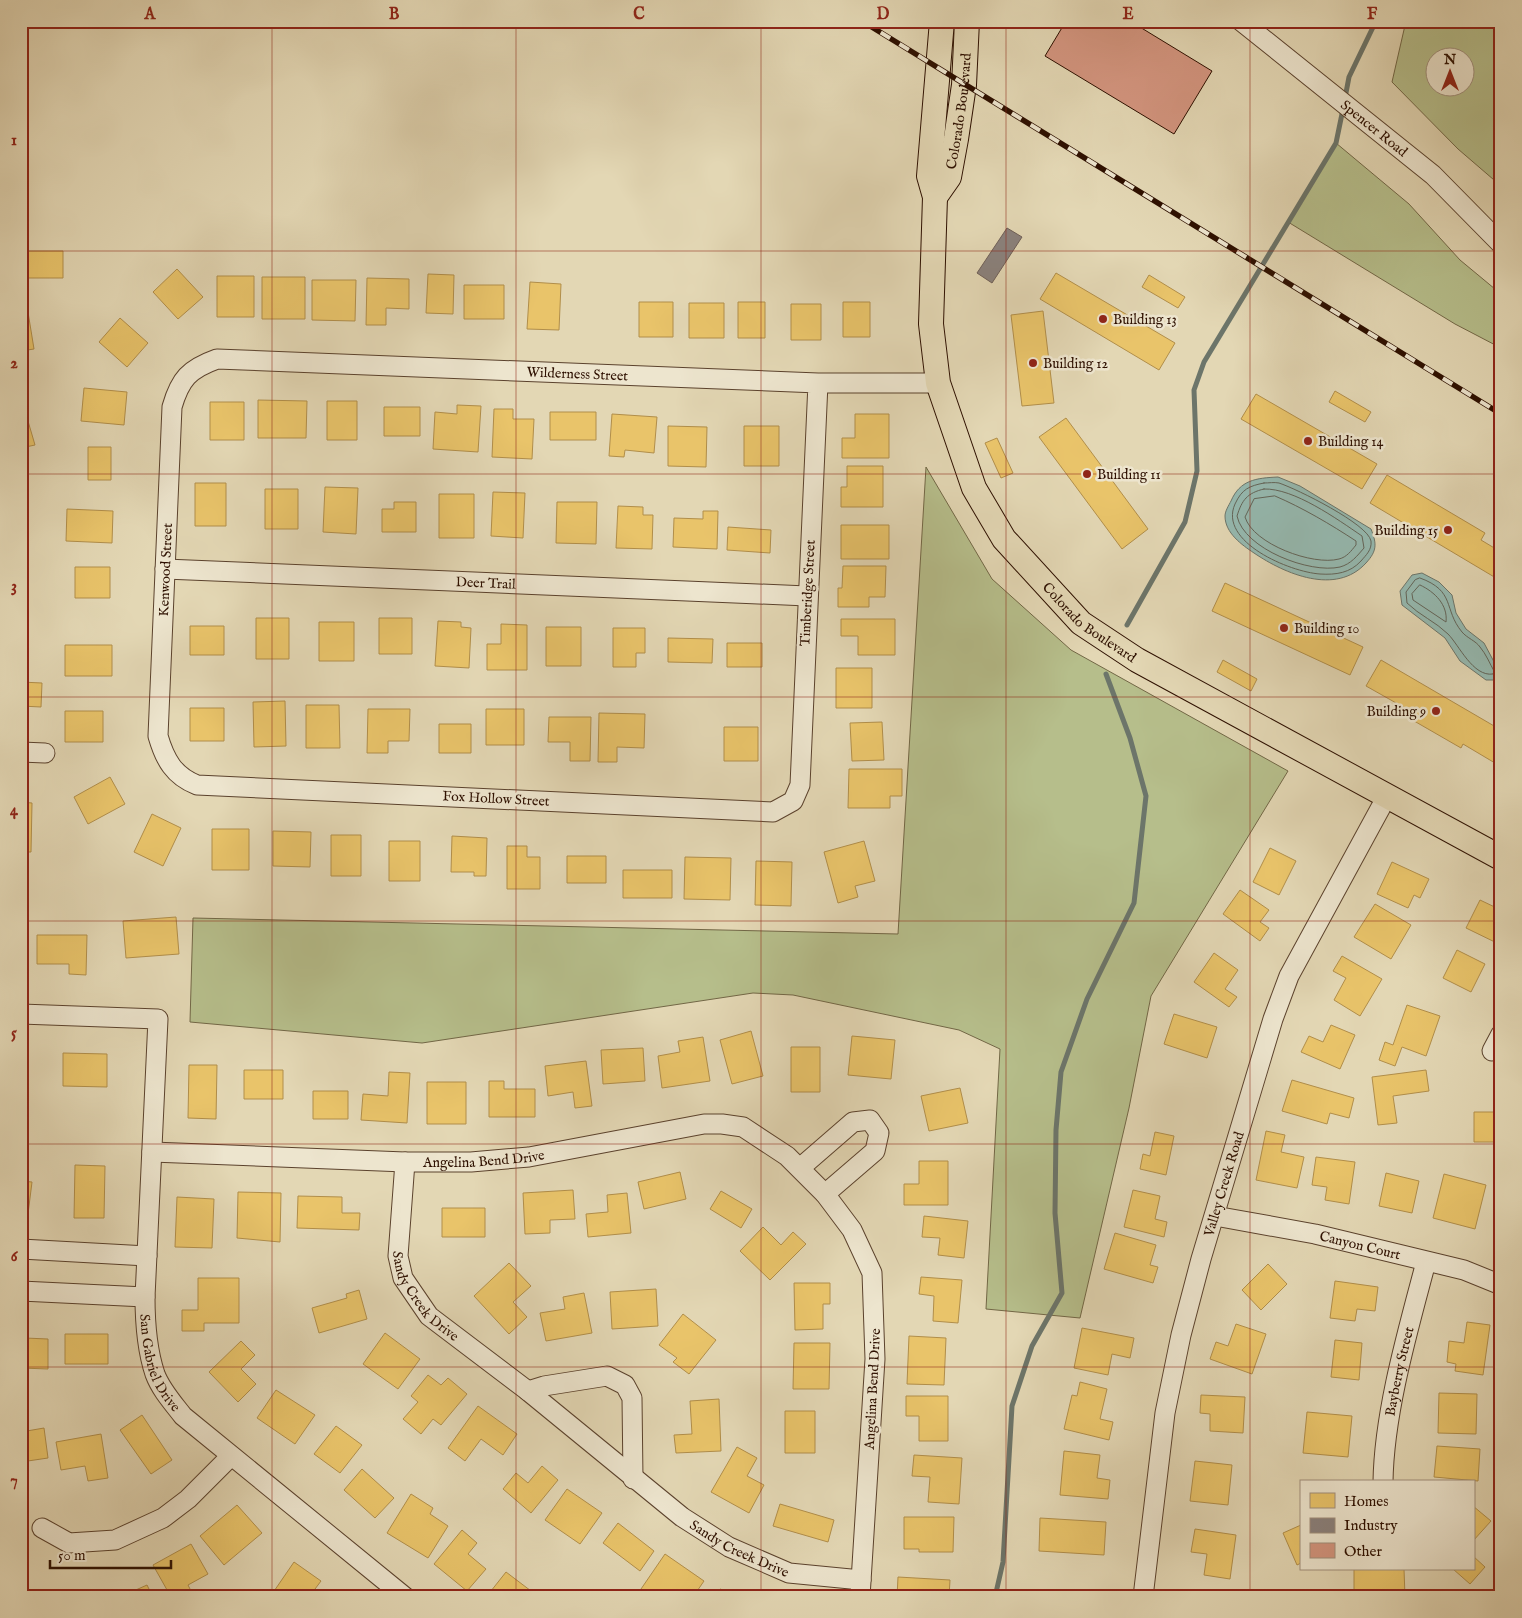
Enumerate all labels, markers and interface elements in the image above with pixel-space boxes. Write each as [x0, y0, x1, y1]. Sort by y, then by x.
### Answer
text: A [144, 5, 157, 25]
text: B [389, 5, 400, 25]
text: C [633, 5, 645, 25]
text: D [877, 5, 890, 25]
text: E [1122, 5, 1134, 25]
text: F [1367, 5, 1378, 25]
north arrow [1424, 48, 1474, 98]
text: N [1443, 51, 1456, 69]
street label: Colorado Boulevard [943, 52, 976, 171]
street label: Spencer Road [1337, 96, 1411, 161]
text: 1 [11, 131, 17, 151]
place label: Building 13 [1113, 311, 1177, 329]
marker: Building 13 [1097, 313, 1109, 325]
text: 2 [10, 354, 18, 374]
place label: Building 12 [1043, 355, 1109, 373]
marker: Building 12 [1027, 357, 1039, 369]
street label: Wilderness Street [526, 363, 629, 385]
place label: Building 14 [1318, 433, 1384, 451]
marker: Building 14 [1302, 435, 1314, 447]
place label: Building 11 [1097, 466, 1161, 484]
marker: Building 11 [1081, 468, 1093, 480]
place label: Building 15 [1374, 522, 1438, 540]
street label: Kenwood Street [155, 523, 177, 617]
marker: Building 15 [1442, 524, 1454, 536]
street label: Timberidge Street [796, 539, 820, 647]
street label: Deer Trail [455, 573, 516, 594]
text: 3 [11, 577, 17, 597]
street label: Colorado Boulevard [1038, 579, 1140, 667]
place label: Building 10 [1294, 620, 1360, 638]
marker: Building 10 [1278, 622, 1290, 634]
place label: Building 9 [1367, 703, 1426, 721]
marker: Building 9 [1430, 705, 1442, 717]
street label: Fox Hollow Street [442, 787, 550, 811]
text: 4 [10, 801, 19, 821]
text: 5 [11, 1024, 17, 1044]
street label: Valley Creek Road [1200, 1129, 1249, 1240]
street label: Angelina Bend Drive [422, 1146, 546, 1172]
street label: Canyon Court [1317, 1227, 1402, 1264]
text: 6 [11, 1247, 19, 1267]
street label: Sandy Creek Drive [388, 1250, 463, 1346]
street label: San Gabriel Drive [135, 1314, 184, 1416]
street label: Bayberry Street [1382, 1325, 1419, 1418]
street label: Angelina Bend Drive [861, 1327, 885, 1451]
text: 7 [10, 1471, 18, 1491]
legend [1300, 1480, 1474, 1570]
text: Homes [1344, 1492, 1388, 1511]
street label: Sandy Creek Drive [686, 1516, 792, 1582]
text: Industry [1344, 1516, 1398, 1535]
scale bar [50, 1538, 171, 1570]
text: Other [1344, 1542, 1382, 1561]
text: 50 m [58, 1546, 86, 1565]

